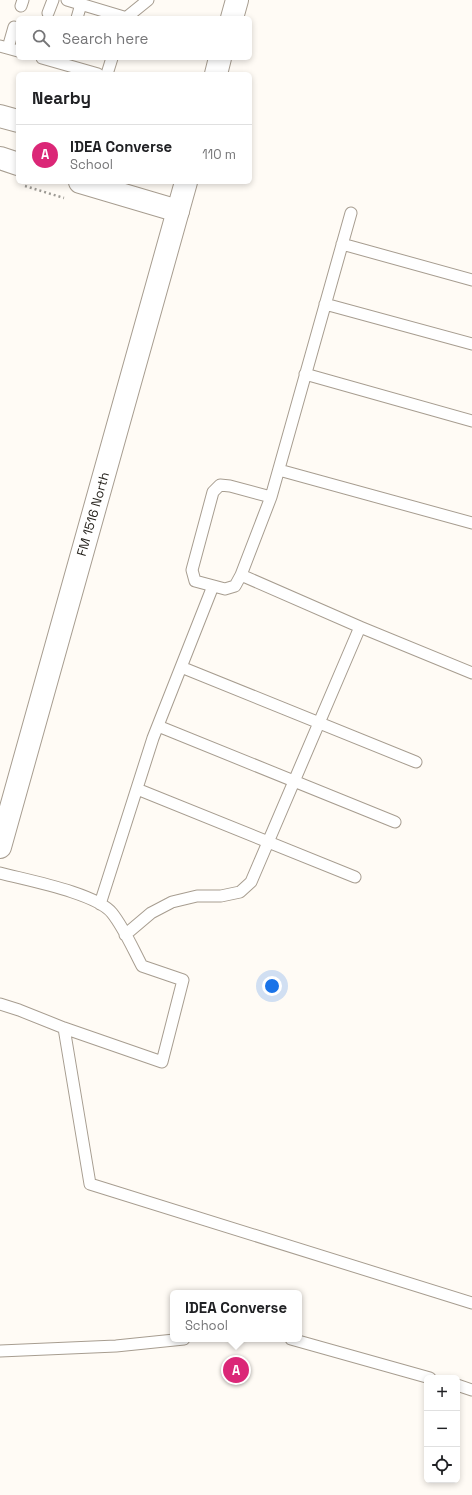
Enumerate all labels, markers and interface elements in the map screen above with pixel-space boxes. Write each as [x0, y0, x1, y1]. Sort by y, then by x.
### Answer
search box [16, 16, 252, 60]
icon: search [30, 27, 52, 49]
text: Search here [62, 29, 148, 48]
text: Nearby [32, 87, 91, 109]
text: IDEA Converse [70, 137, 172, 156]
text: A [41, 146, 49, 163]
text: 110 m [202, 146, 236, 163]
text: School [70, 156, 113, 173]
street label: FM 1516 North [73, 470, 113, 558]
your location [262, 976, 282, 996]
popup [170, 1290, 302, 1342]
text: IDEA Converse [185, 1298, 287, 1317]
text: School [185, 1317, 228, 1334]
pin: A [223, 1355, 249, 1385]
map controls [424, 1375, 460, 1483]
button: + [424, 1375, 460, 1411]
button: − [424, 1411, 460, 1447]
button: locate [424, 1447, 460, 1483]

